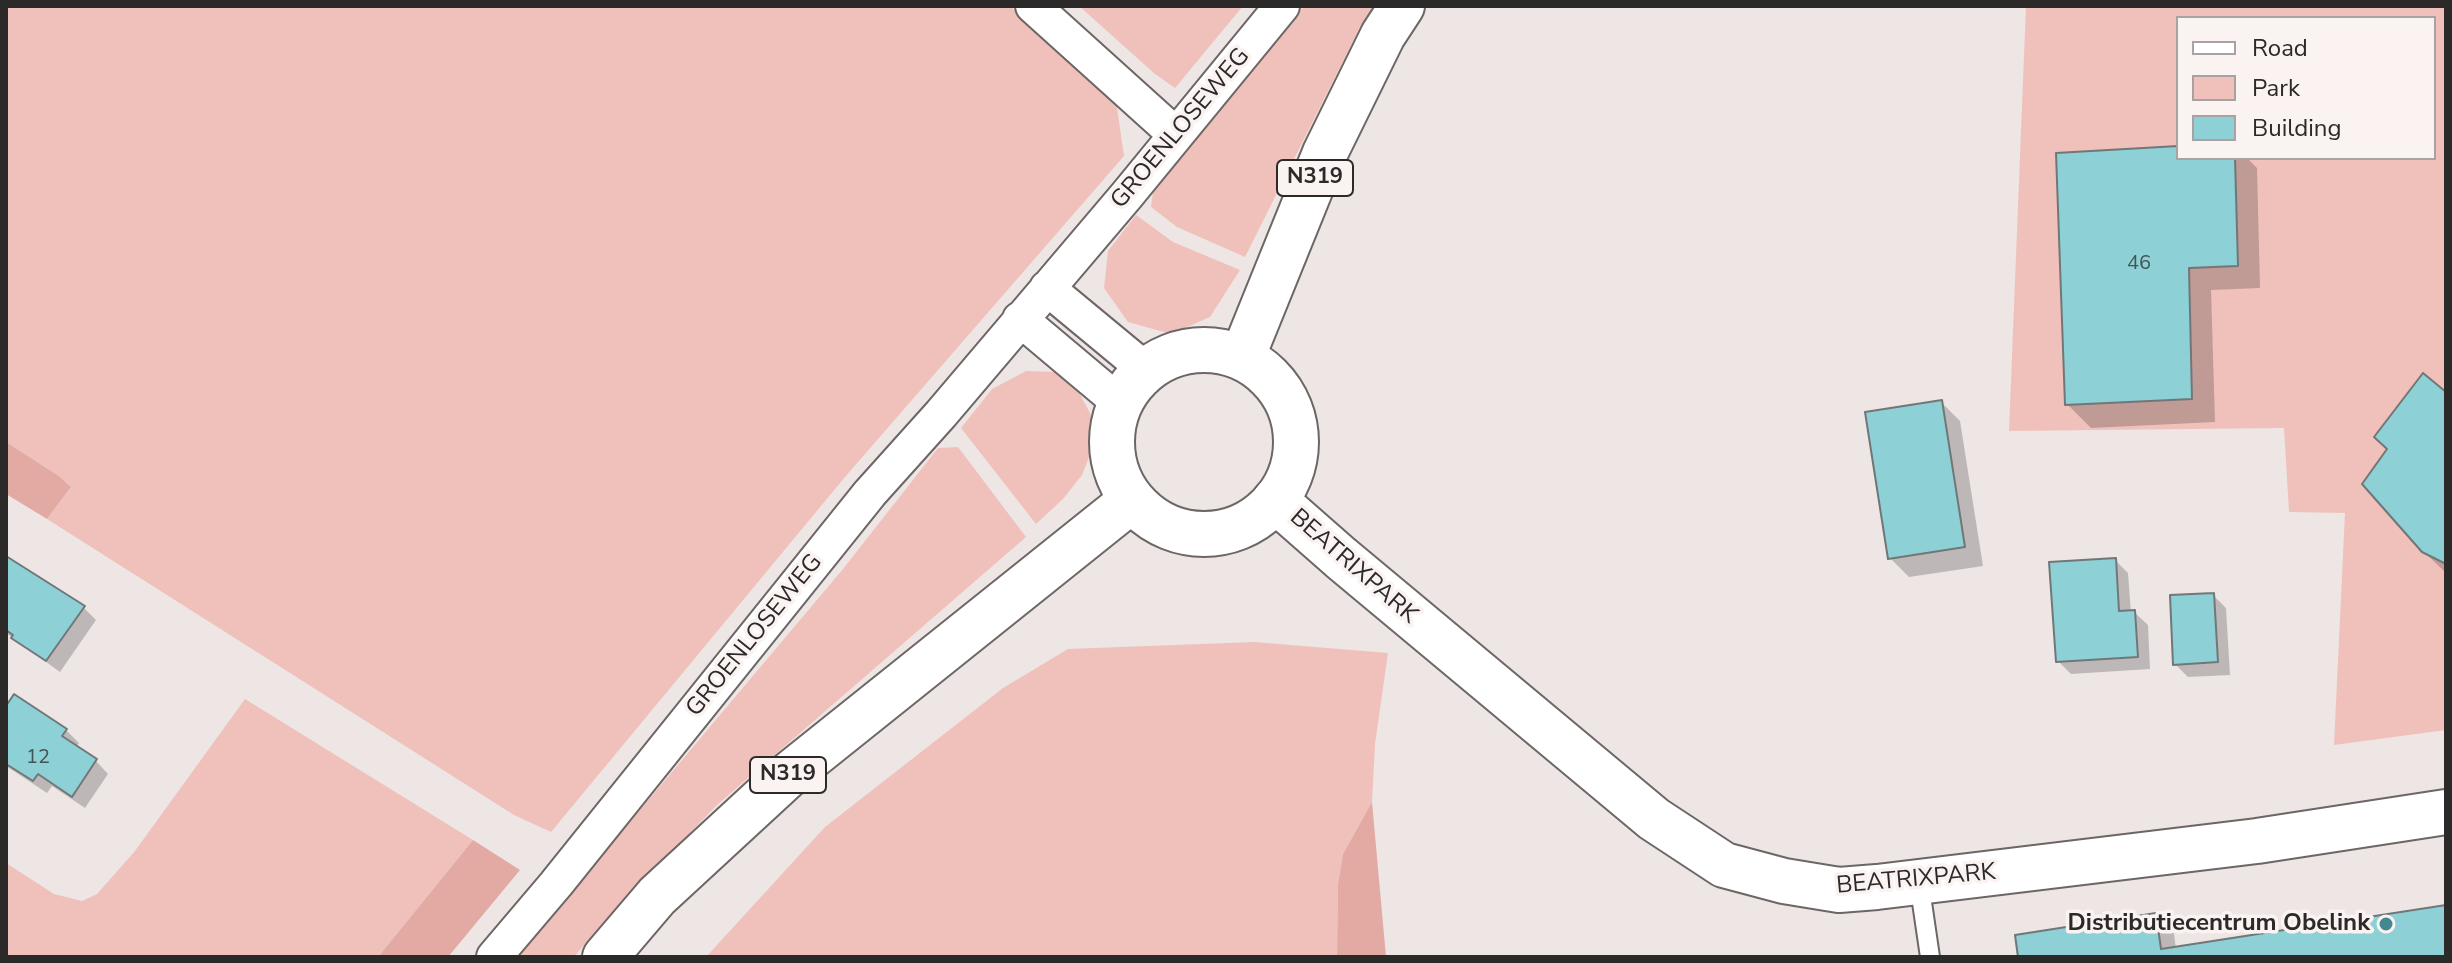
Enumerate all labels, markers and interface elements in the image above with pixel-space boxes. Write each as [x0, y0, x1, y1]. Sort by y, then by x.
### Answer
legend [2176, 16, 2436, 160]
text: Road [2252, 32, 2308, 64]
street label: GROENLOSEWEG [1106, 43, 1256, 215]
text: Park [2252, 72, 2300, 104]
text: Building [2252, 112, 2342, 144]
road number: N319 [1277, 160, 1353, 196]
house number: 46 [2127, 252, 2151, 276]
street label: BEATRIXPARK [1283, 504, 1423, 630]
street label: GROENLOSEWEG [681, 549, 829, 723]
house number: 12 [26, 746, 50, 770]
road number: N319 [750, 757, 826, 793]
street label: BEATRIXPARK [1835, 859, 1997, 901]
place label: Distributiecentrum Obelink [2068, 910, 2370, 938]
marker: Distributiecentrum Obelink [2377, 915, 2395, 933]

